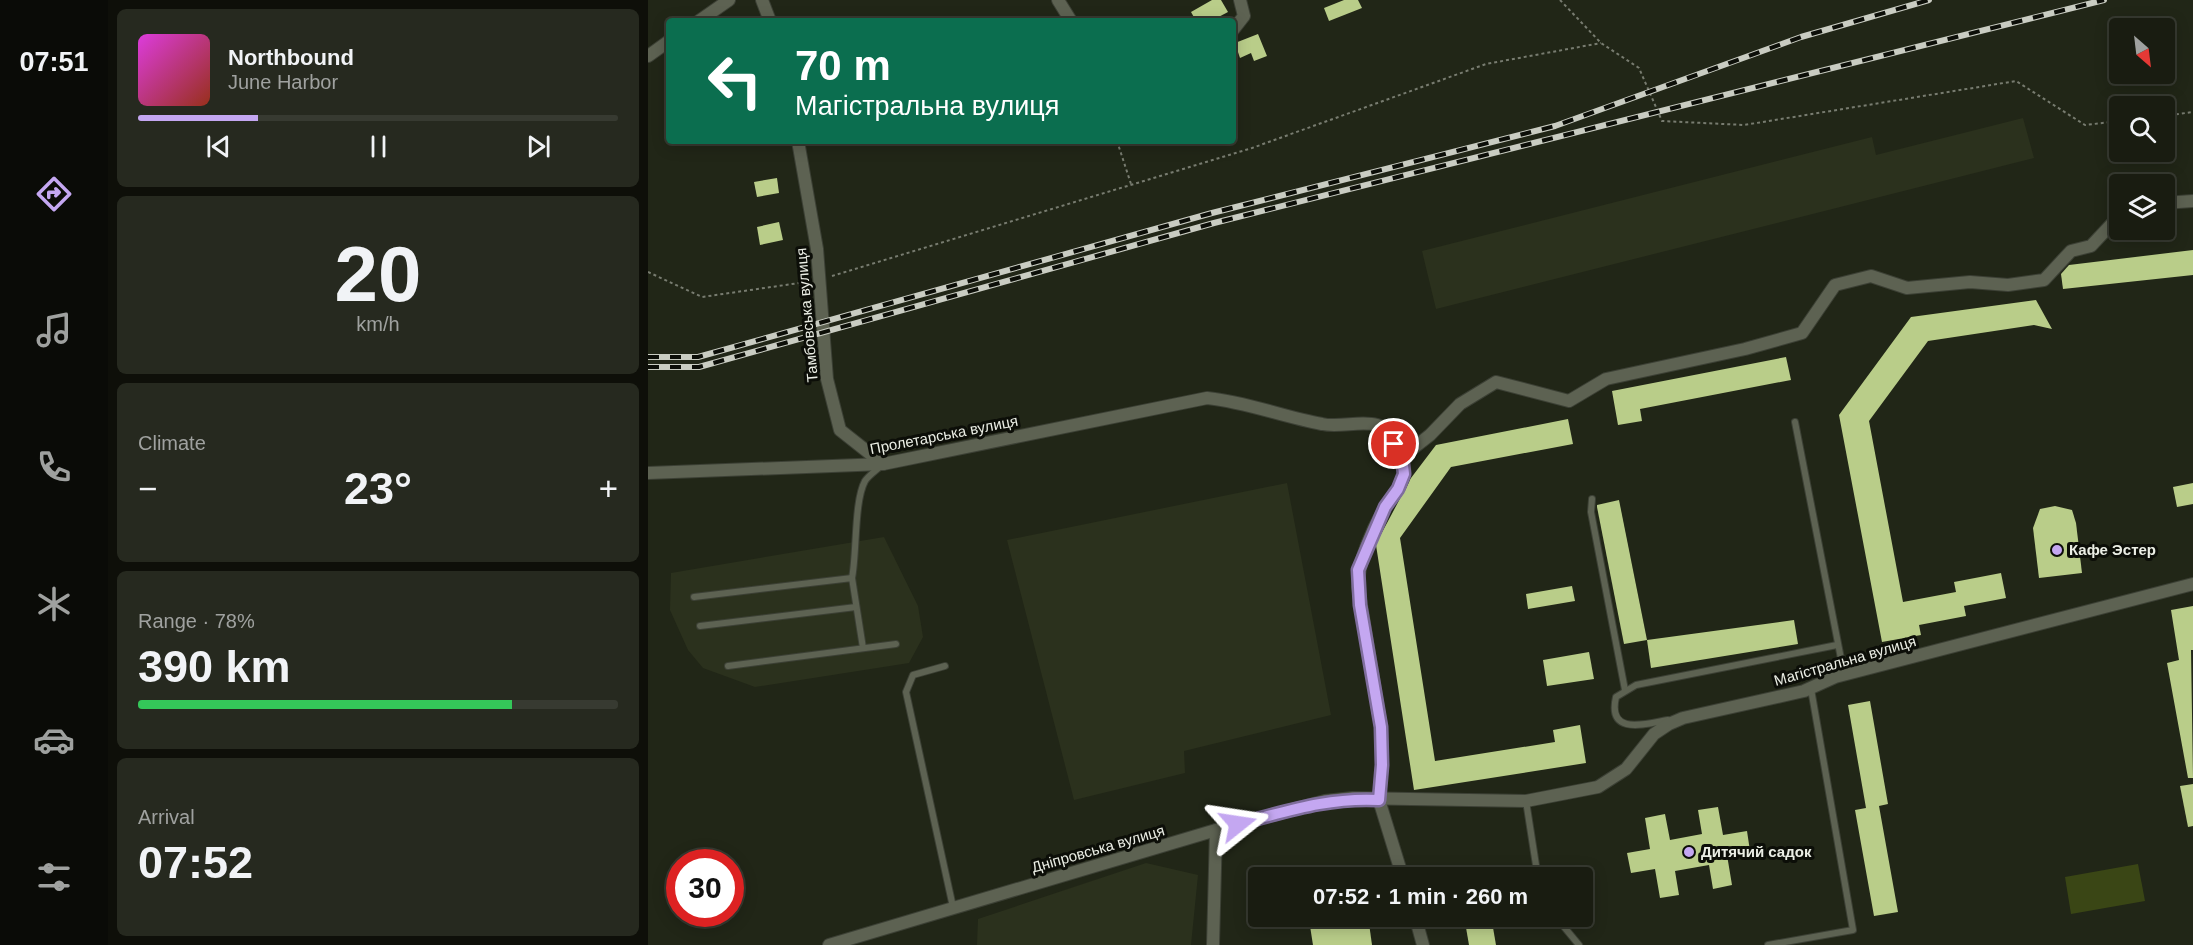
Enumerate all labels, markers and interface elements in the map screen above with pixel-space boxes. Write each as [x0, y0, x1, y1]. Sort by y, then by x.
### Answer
north arrow [2109, 18, 2175, 84]
map controls [2109, 18, 2175, 240]
icon: left [696, 42, 774, 120]
text: 70 m [795, 42, 891, 89]
text: Northbound [228, 45, 354, 70]
text: 07:51 [19, 47, 89, 77]
text: June Harbor [228, 71, 338, 93]
text: Магістральна вулиця [795, 91, 1059, 121]
button: search [2109, 96, 2175, 162]
icon: previous [202, 130, 235, 163]
icon: pause [362, 130, 395, 163]
icon: next [522, 130, 555, 163]
icon: directions [33, 173, 75, 215]
button: layers [2109, 174, 2175, 240]
text: 20 [335, 230, 421, 318]
street label: Тамбовська вулиця [792, 247, 821, 383]
icon: music [33, 309, 75, 351]
text: km/h [356, 313, 400, 335]
street label: Пролетарська вулиця [868, 412, 1019, 457]
pin [1368, 418, 1419, 469]
icon: arrive [1377, 427, 1410, 460]
text: Climate [138, 432, 206, 454]
icon: phone [33, 446, 75, 488]
text: 23° [344, 463, 412, 514]
text: − [138, 470, 157, 507]
text: + [599, 470, 618, 507]
place label: Кафе Эстер [2069, 541, 2156, 558]
marker: Кафе Эстер [2050, 543, 2064, 557]
icon: climate [33, 583, 75, 625]
text: Range · 78% [138, 610, 255, 632]
street label: Магістральна вулиця [1772, 632, 1918, 689]
text: 390 km [138, 641, 291, 692]
icon: car [33, 719, 75, 761]
position arrow [1206, 792, 1270, 856]
text: Arrival [138, 806, 195, 828]
street label: Дніпровська вулиця [1029, 821, 1166, 876]
text: 07:52 [138, 837, 253, 888]
place label: Дитячий садок [1701, 843, 1812, 860]
marker: Дитячий садок [1682, 845, 1696, 859]
speed limit sign: 30 [666, 849, 744, 927]
icon: filters [33, 856, 75, 898]
text: 07:52 · 1 min · 260 m [1313, 884, 1528, 909]

